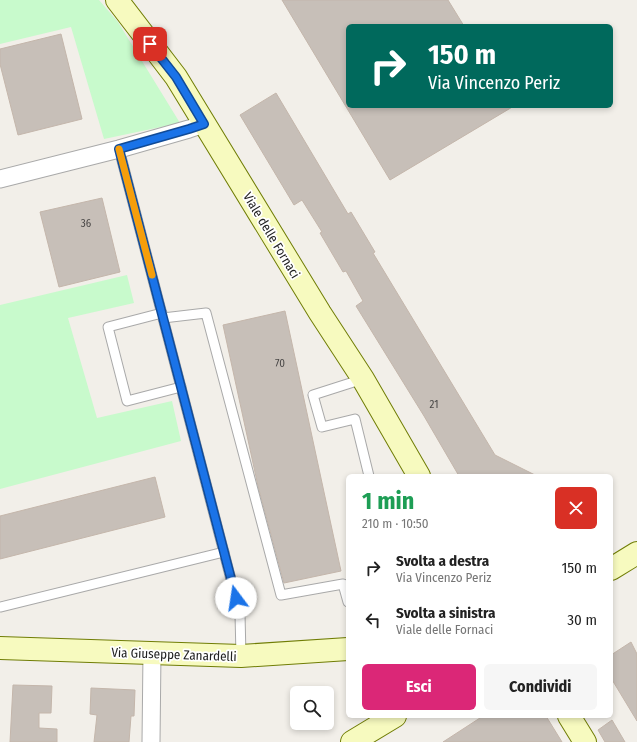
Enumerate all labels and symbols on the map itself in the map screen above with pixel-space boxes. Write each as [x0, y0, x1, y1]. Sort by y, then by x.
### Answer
pin [133, 27, 167, 61]
street label: Viale delle Fornaci [240, 190, 303, 281]
house number: 36 [81, 217, 92, 230]
house number: 70 [275, 357, 285, 370]
house number: 21 [430, 398, 438, 411]
position arrow [215, 577, 257, 619]
street label: Via Giuseppe Zanardelli [111, 645, 237, 664]

